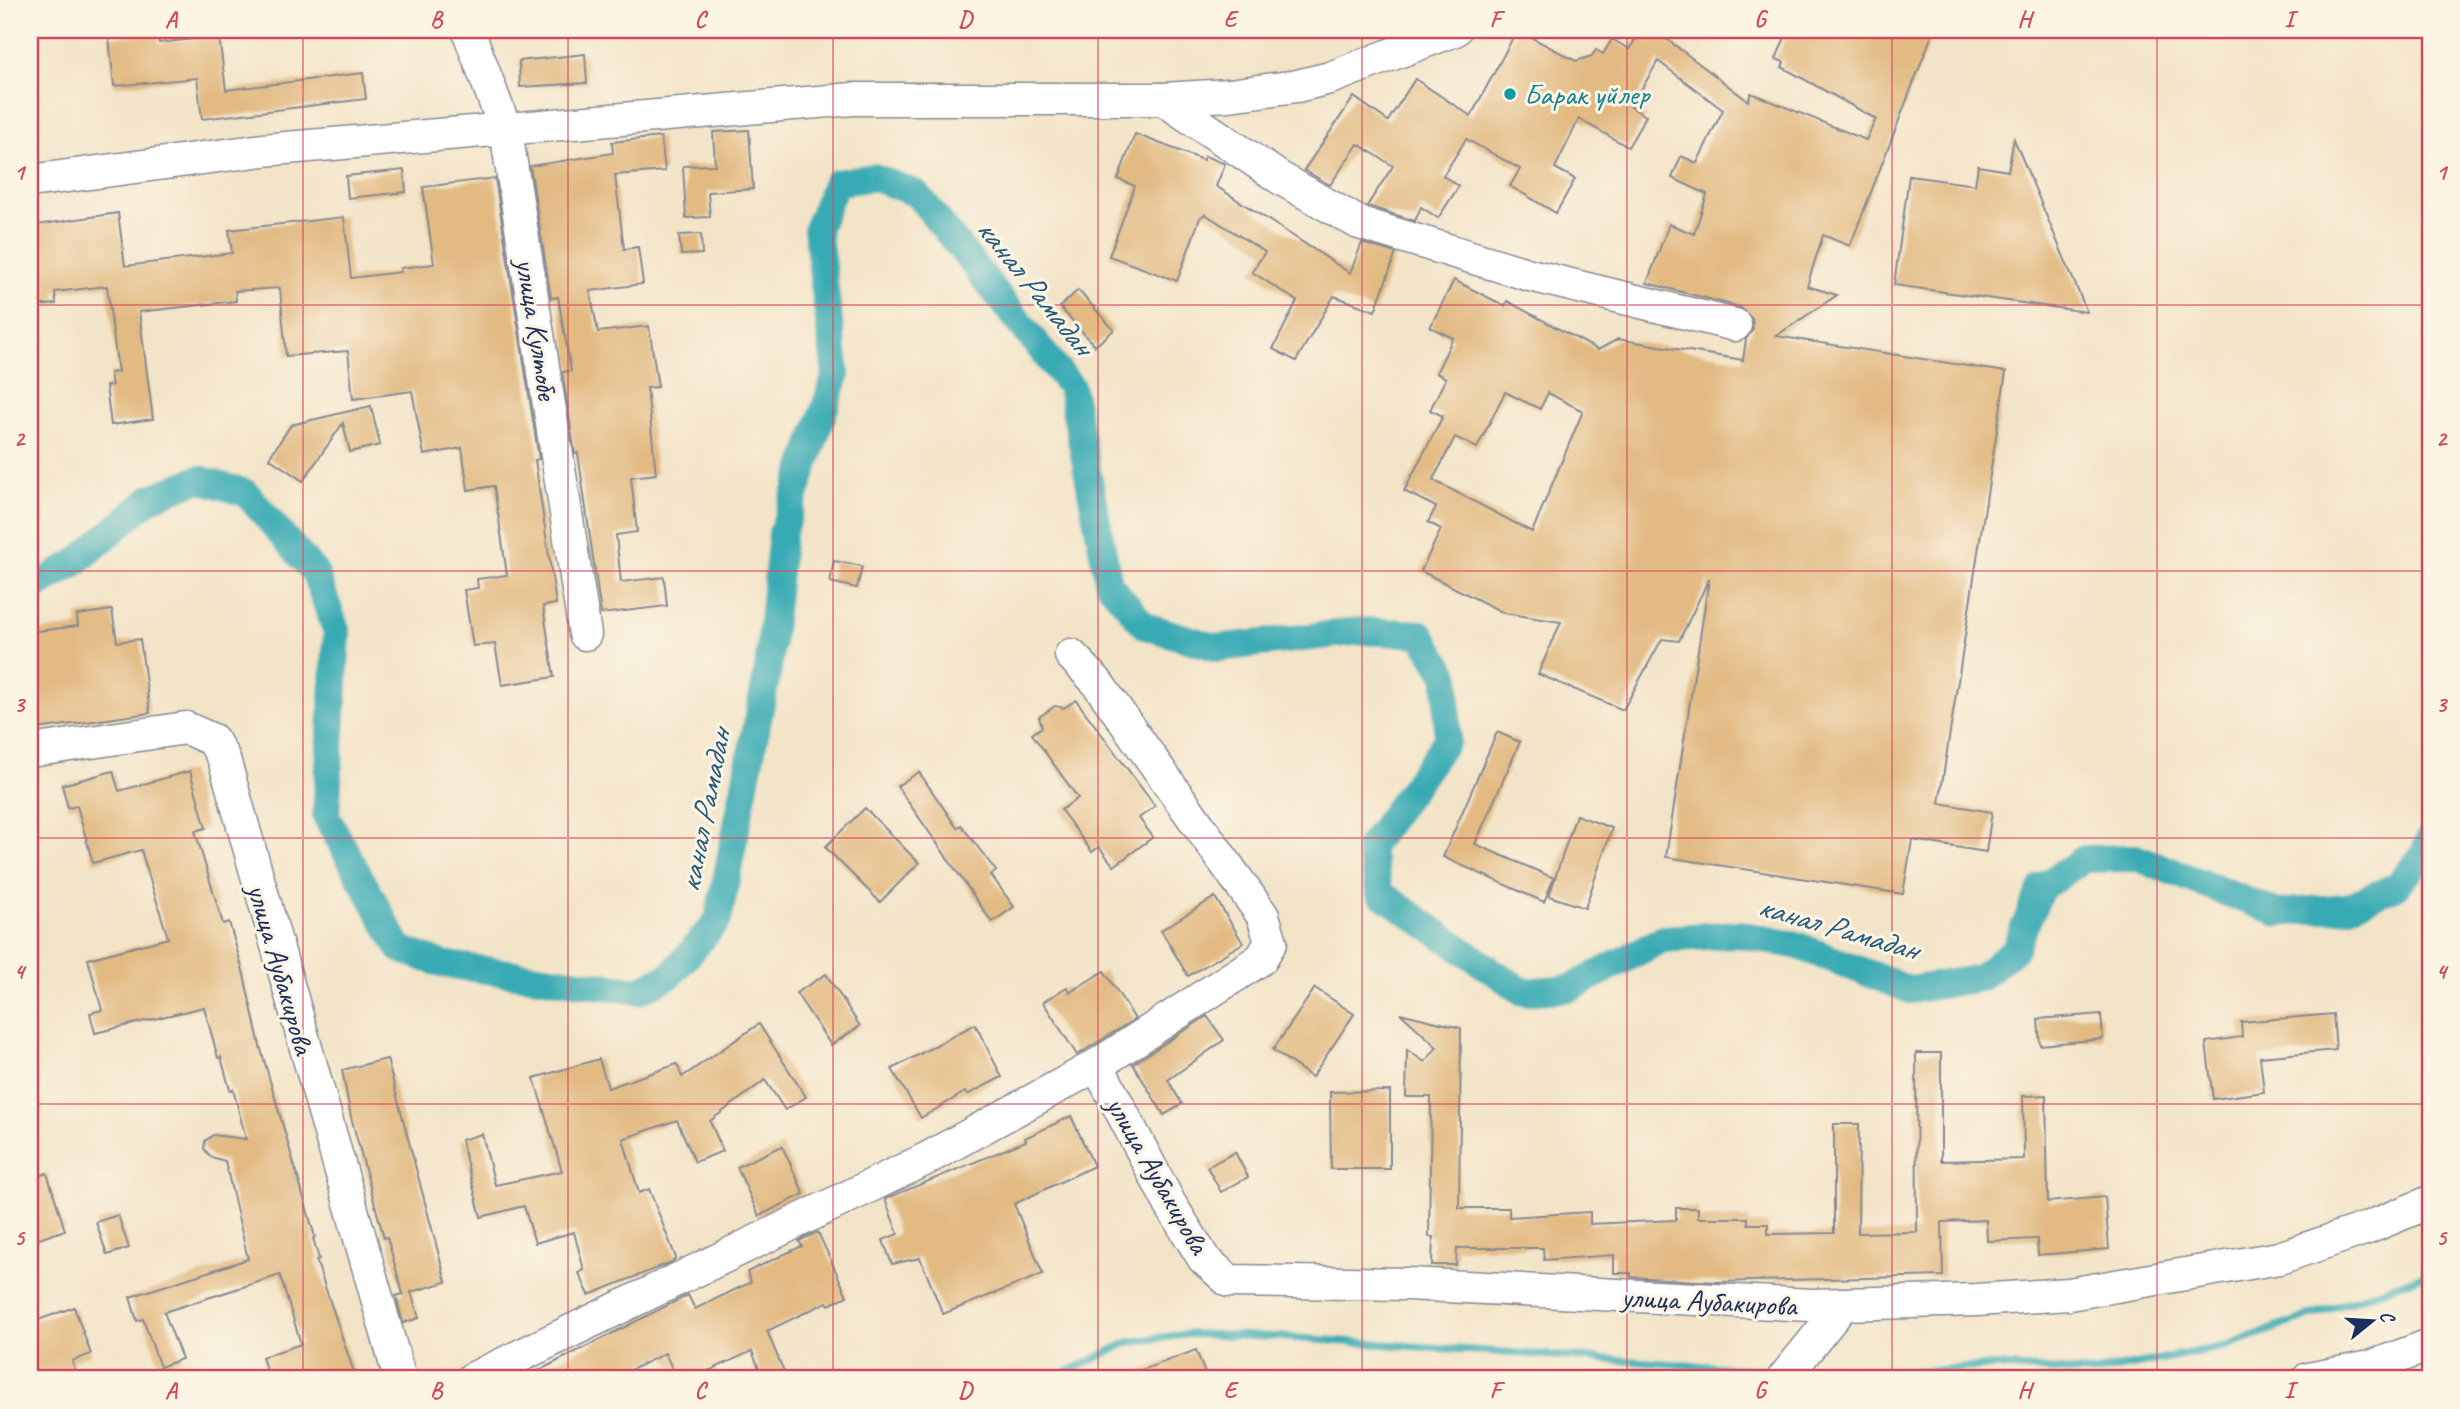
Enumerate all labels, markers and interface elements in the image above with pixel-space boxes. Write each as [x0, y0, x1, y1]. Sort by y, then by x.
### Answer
text: A [165, 5, 179, 34]
text: B [430, 5, 444, 34]
text: C [695, 5, 709, 34]
text: D [958, 5, 974, 34]
text: E [1224, 5, 1240, 34]
text: F [1490, 5, 1506, 34]
text: G [1754, 5, 1769, 34]
text: H [2017, 5, 2035, 34]
text: I [2284, 5, 2299, 34]
place label: Барак уйлер [1524, 75, 1651, 113]
marker: Барак уйлер [1502, 86, 1518, 102]
text: 1 [14, 158, 27, 187]
text: 1 [2436, 158, 2449, 187]
water label: канал Рамадан [967, 209, 1105, 367]
street label: улица Култобе [507, 254, 567, 404]
text: 2 [14, 424, 27, 453]
text: 2 [2436, 424, 2449, 453]
text: 3 [14, 690, 27, 719]
text: 3 [2436, 690, 2449, 719]
water label: канал Рамадан [669, 722, 741, 896]
street label: улица Аубакирова [238, 877, 324, 1060]
water label: канал Рамадан [1753, 885, 1927, 971]
text: 4 [14, 957, 27, 986]
text: 4 [2436, 957, 2449, 986]
street label: улица Аубакирова [1097, 1088, 1219, 1262]
text: 5 [14, 1223, 26, 1252]
text: 5 [2436, 1223, 2448, 1252]
street label: улица Аубакирова [1618, 1277, 1800, 1325]
north arrow [2338, 1286, 2408, 1356]
text: С [2374, 1308, 2401, 1327]
text: A [165, 1376, 179, 1405]
text: B [430, 1376, 444, 1405]
text: C [695, 1376, 709, 1405]
text: D [958, 1376, 974, 1405]
text: E [1224, 1376, 1240, 1405]
text: F [1490, 1376, 1506, 1405]
text: G [1754, 1376, 1769, 1405]
text: H [2017, 1376, 2035, 1405]
text: I [2284, 1376, 2299, 1405]

